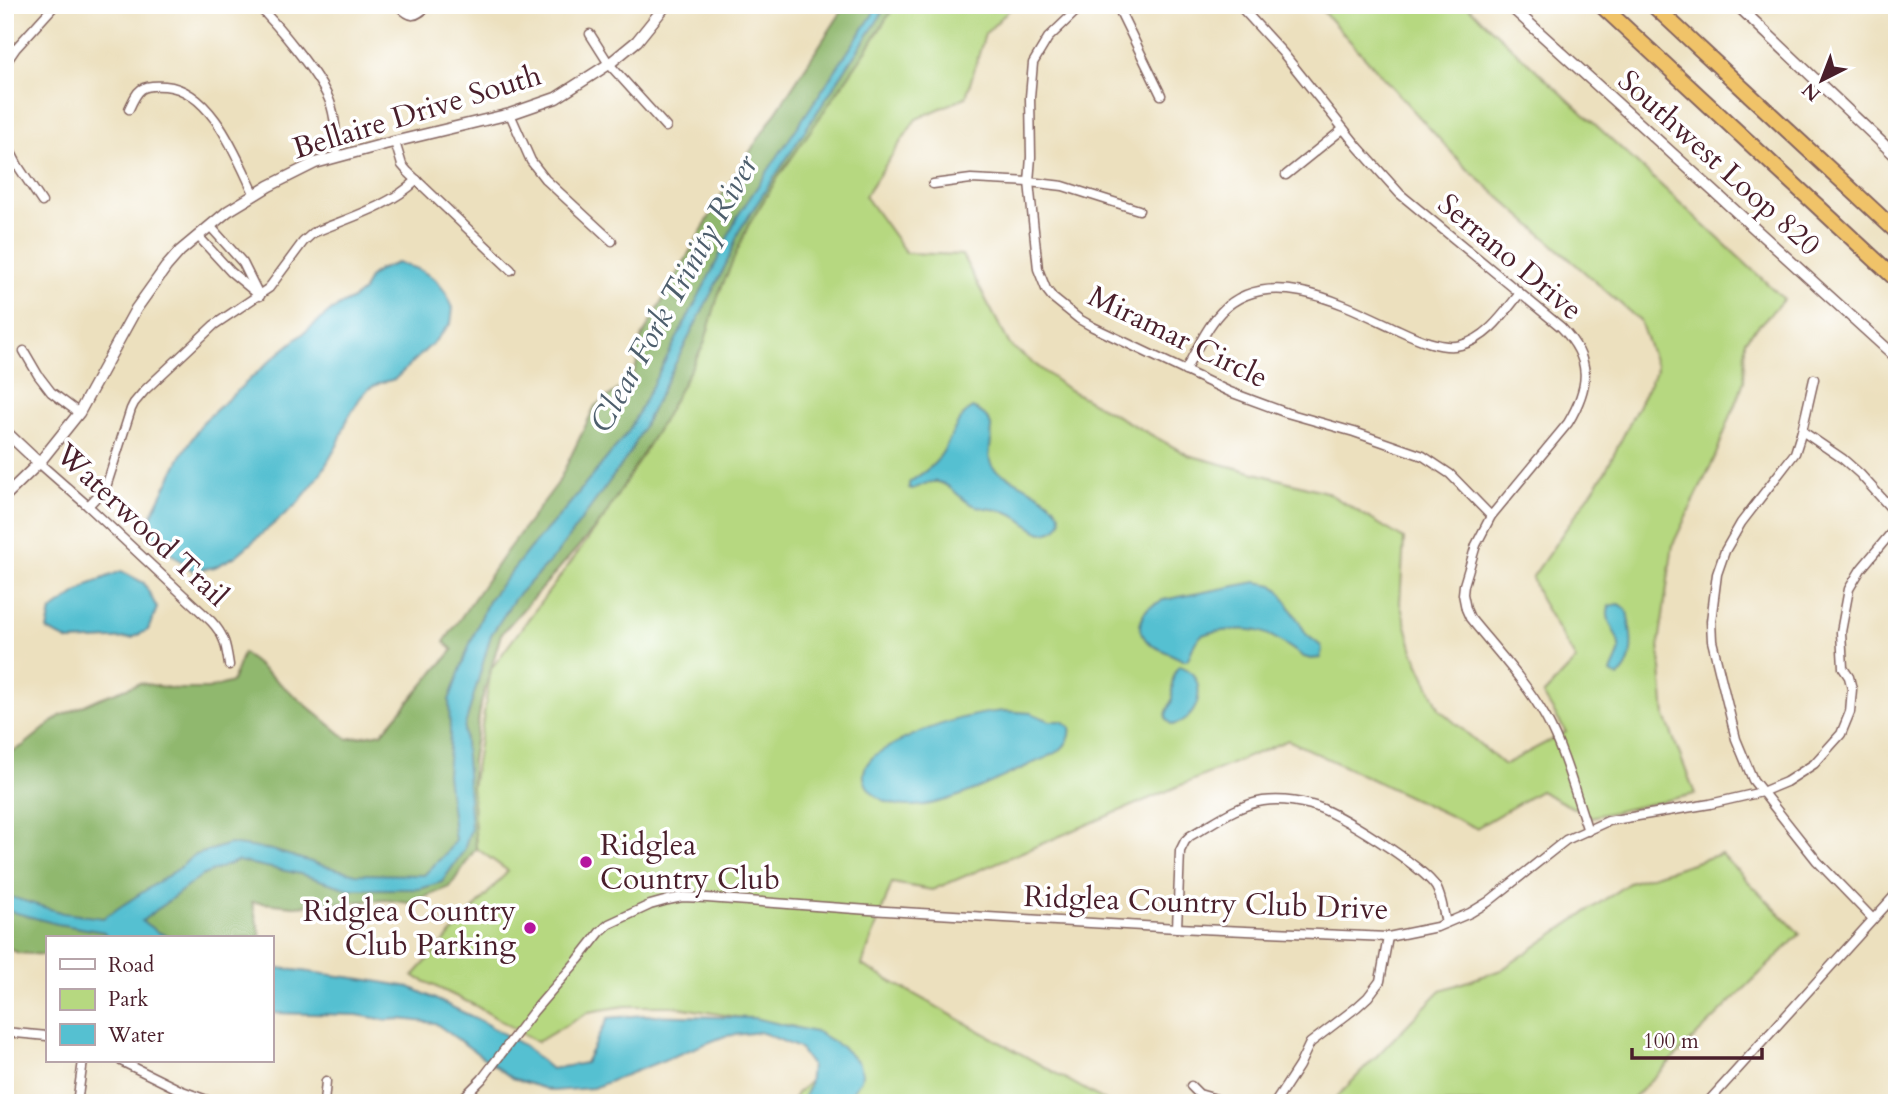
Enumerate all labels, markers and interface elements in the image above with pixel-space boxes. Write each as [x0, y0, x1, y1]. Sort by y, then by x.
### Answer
north arrow [1786, 46, 1856, 116]
street label: Bellaire Drive South [288, 55, 547, 169]
street label: Southwest Loop 820 [1609, 61, 1829, 265]
text: N [1796, 76, 1826, 107]
water label: Clear Fork Trinity River [579, 146, 769, 441]
street label: Serrano Drive [1429, 184, 1591, 330]
street label: Miramar Circle [1081, 276, 1275, 398]
street label: Waterwood Trail [46, 433, 238, 616]
place label: Ridglea Country Club [600, 825, 780, 900]
marker: Ridglea Country Club [578, 854, 594, 870]
street label: Ridglea Country Club Drive [1023, 876, 1389, 930]
place label: Ridglea Country Club Parking [303, 891, 516, 966]
marker: Ridglea Country Club Parking [522, 920, 538, 936]
legend [46, 936, 273, 1062]
text: Road [108, 951, 154, 980]
text: Park [108, 985, 149, 1014]
scale bar [1632, 1017, 1762, 1061]
text: Water [107, 1021, 164, 1050]
text: 100 m [1643, 1027, 1699, 1056]

